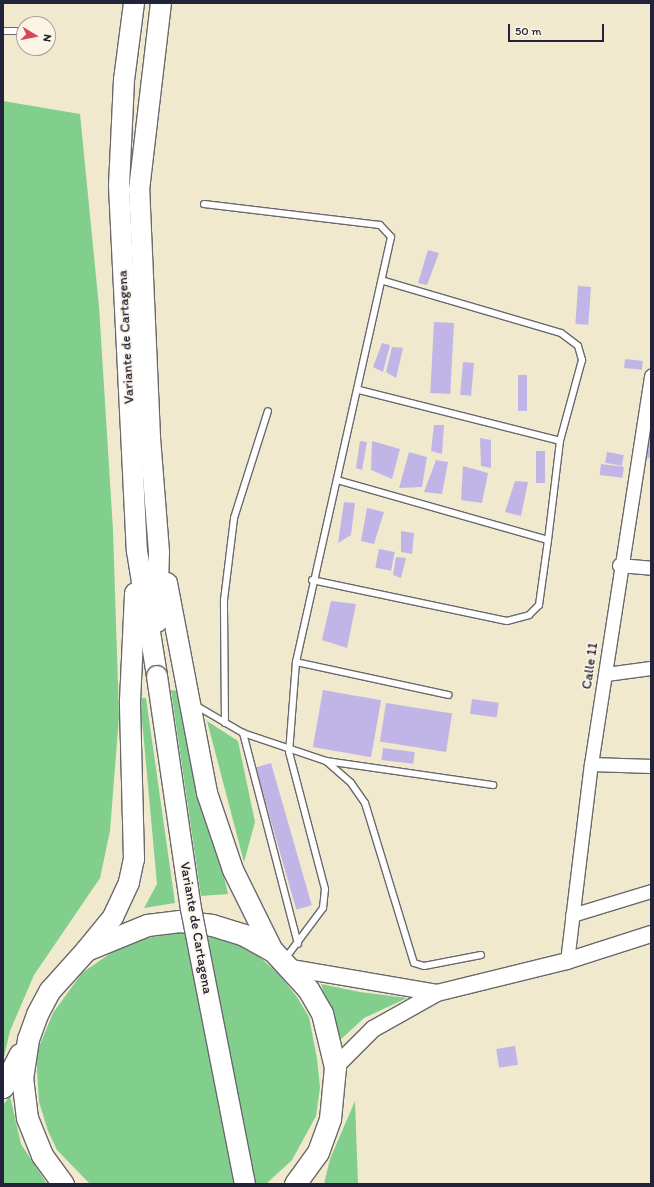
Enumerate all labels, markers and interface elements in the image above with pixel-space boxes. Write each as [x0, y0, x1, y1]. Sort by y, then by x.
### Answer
north arrow [16, 16, 56, 56]
scale bar [510, 16, 606, 42]
text: 50 m [515, 24, 541, 38]
text: N [40, 33, 54, 43]
street label: Variante de Cartagena [114, 269, 138, 405]
street label: Calle 11 [578, 642, 602, 690]
street label: Variante de Cartagena [176, 860, 216, 996]

